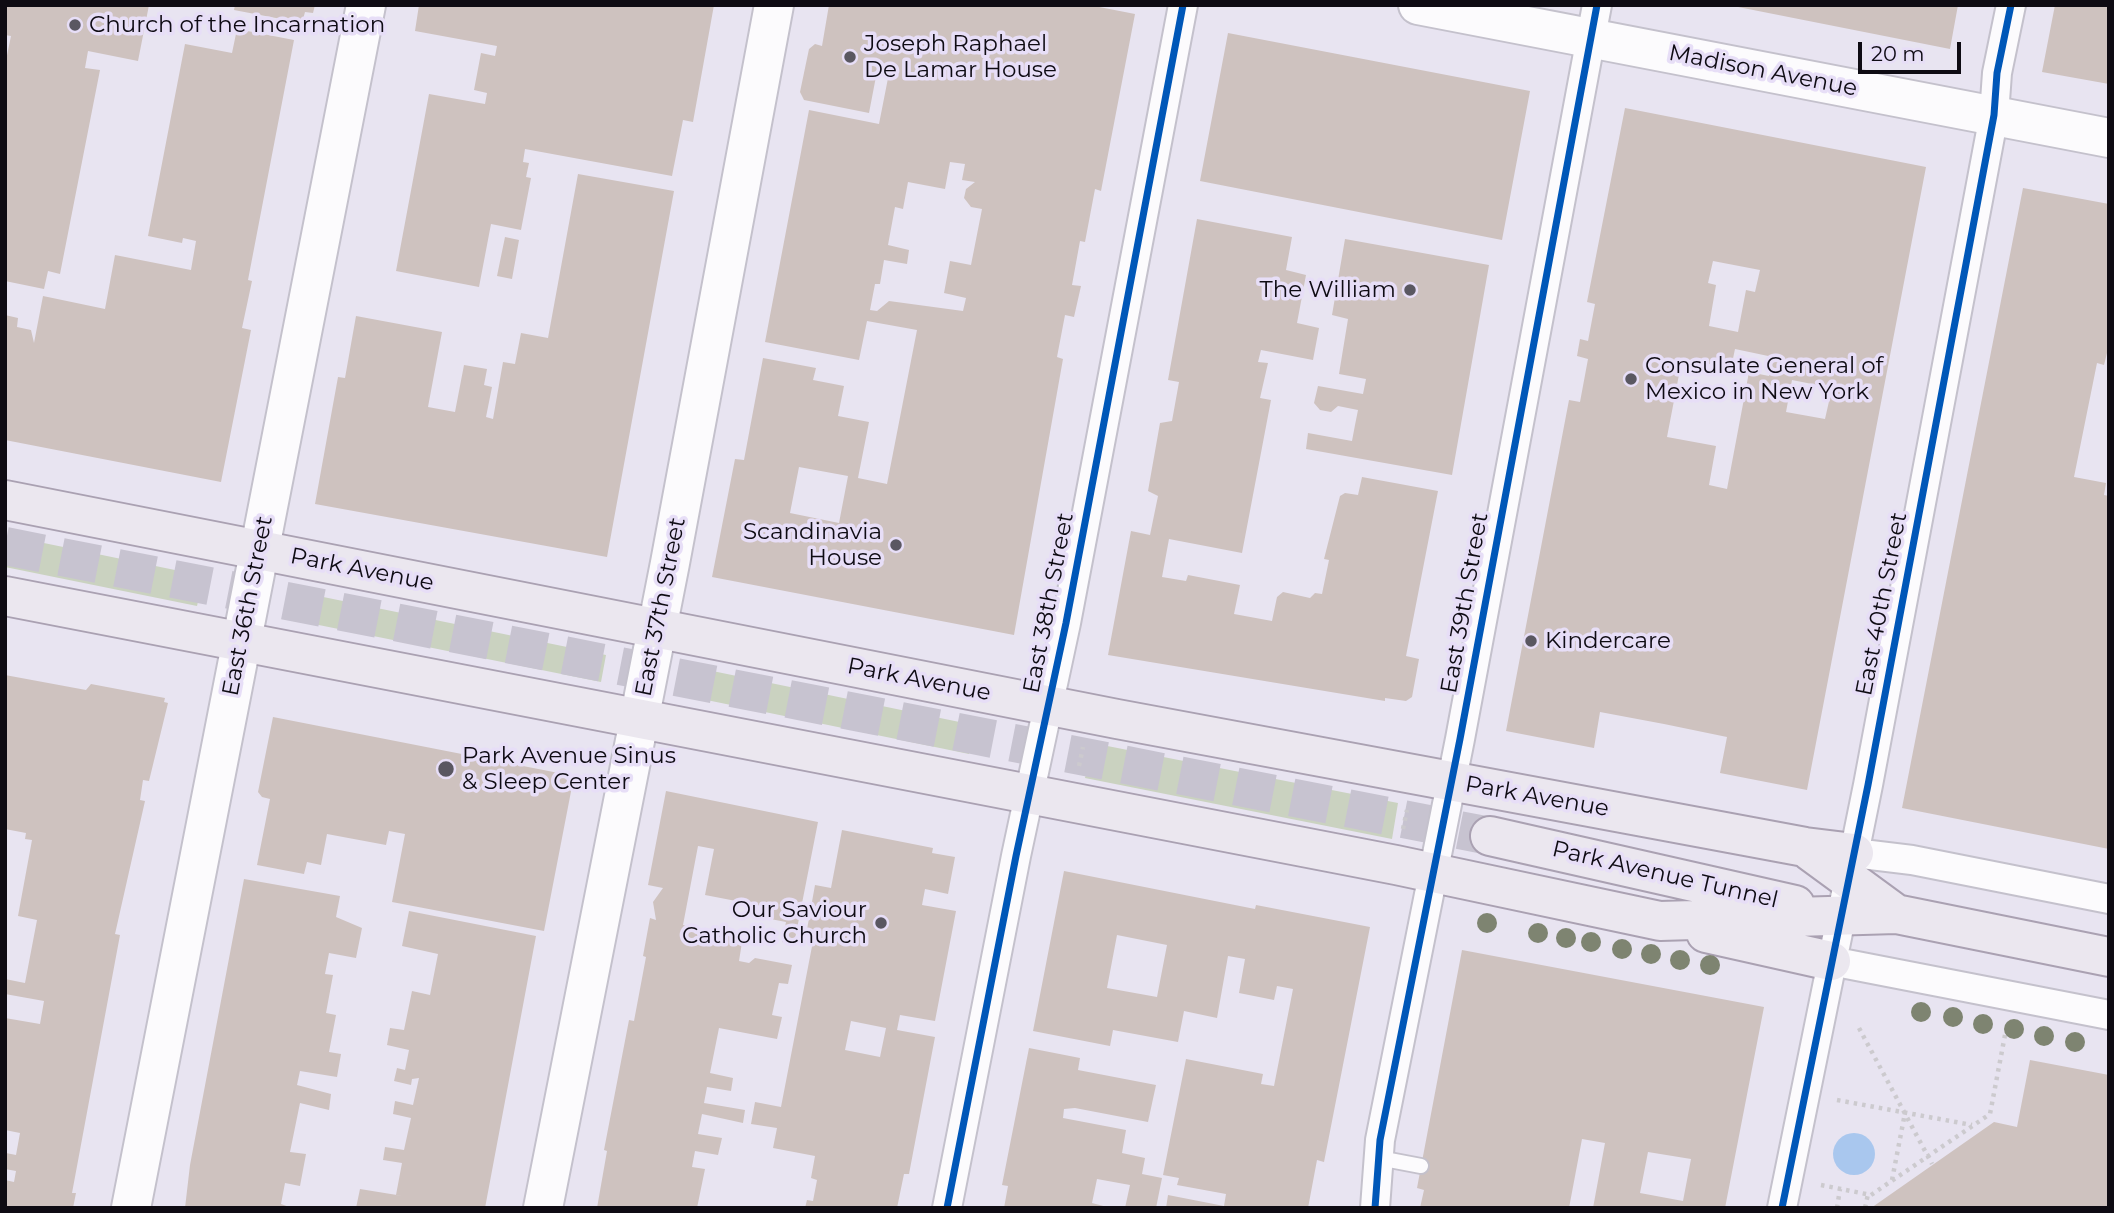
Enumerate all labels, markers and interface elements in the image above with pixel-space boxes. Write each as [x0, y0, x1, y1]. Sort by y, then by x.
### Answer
place label: Church of the Incarnation [89, 11, 385, 39]
marker: Church of the Incarnation [67, 17, 83, 33]
scale bar [1862, 28, 1965, 72]
place label: Joseph Raphael De Lamar House [864, 30, 1057, 84]
street label: Madison Avenue [1666, 39, 1860, 103]
text: 20 m [1871, 41, 1925, 66]
marker: Joseph Raphael De Lamar House [842, 49, 858, 65]
place label: The William [1259, 276, 1396, 304]
marker: The William [1402, 282, 1418, 298]
place label: Consulate General of Mexico in New York [1645, 352, 1883, 406]
marker: Consulate General of Mexico in New York [1623, 371, 1639, 387]
street label: East 38th Street [1018, 510, 1080, 696]
street label: East 39th Street [1436, 510, 1494, 696]
street label: East 40th Street [1851, 510, 1913, 698]
street label: East 36th Street [217, 514, 279, 698]
street label: East 37th Street [630, 515, 692, 699]
place label: Scandinavia House [743, 518, 882, 572]
marker: Scandinavia House [888, 537, 904, 553]
street label: Park Avenue [288, 543, 436, 597]
place label: Kindercare [1545, 627, 1671, 655]
marker: Kindercare [1523, 633, 1539, 649]
street label: Park Avenue [845, 653, 993, 707]
place label: Park Avenue Sinus & Sleep Center [462, 742, 676, 796]
marker: Park Avenue Sinus & Sleep Center [436, 759, 456, 779]
street label: Park Avenue [1463, 771, 1611, 823]
street label: Park Avenue Tunnel [1549, 836, 1781, 914]
place label: Our Saviour Catholic Church [682, 896, 867, 950]
marker: Our Saviour Catholic Church [873, 915, 889, 931]

